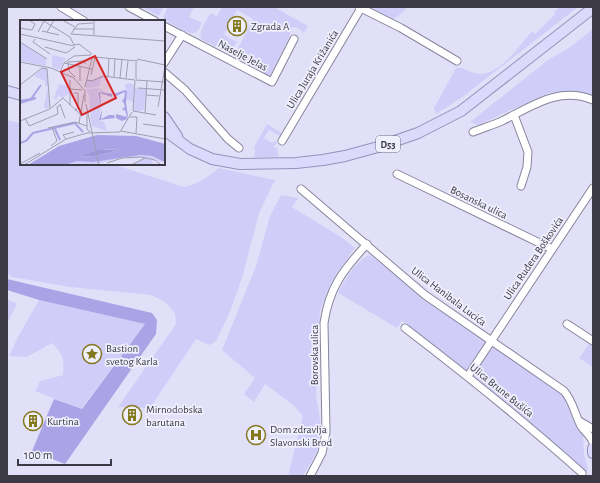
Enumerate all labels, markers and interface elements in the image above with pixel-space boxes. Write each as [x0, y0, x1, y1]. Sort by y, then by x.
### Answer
building icon: Zgrada A [226, 15, 248, 37]
inset map [20, 20, 165, 165]
place label: Zgrada A [251, 21, 290, 32]
street label: Ulica Juraja Križanića [285, 28, 340, 110]
street label: Naselje Jelas [216, 38, 269, 73]
road number: D53 [376, 136, 400, 152]
street label: Bosanska ulica [449, 184, 509, 221]
street label: Ulica Ruđera Boškovića [502, 215, 565, 302]
street label: Ulica Hanibala Lucića [409, 265, 488, 328]
street label: Borovska ulica [309, 325, 320, 385]
place icon: Bastion svetog Karla [81, 343, 103, 365]
place label: Bastion svetog Karla [106, 343, 158, 367]
street label: Ulica Brune Bušića [468, 362, 536, 419]
building icon: Mirnodobska barutana [121, 404, 143, 426]
place label: Mirnodobska barutana [146, 404, 203, 428]
building icon: Kurtina [22, 410, 44, 432]
place label: Kurtina [47, 416, 79, 427]
hospital icon: Dom zdravlja Slavonski Brod [245, 424, 267, 446]
place label: Dom zdravlja Slavonski Brod [270, 424, 333, 448]
scale bar [18, 441, 111, 467]
text: 100 m [24, 449, 52, 461]

